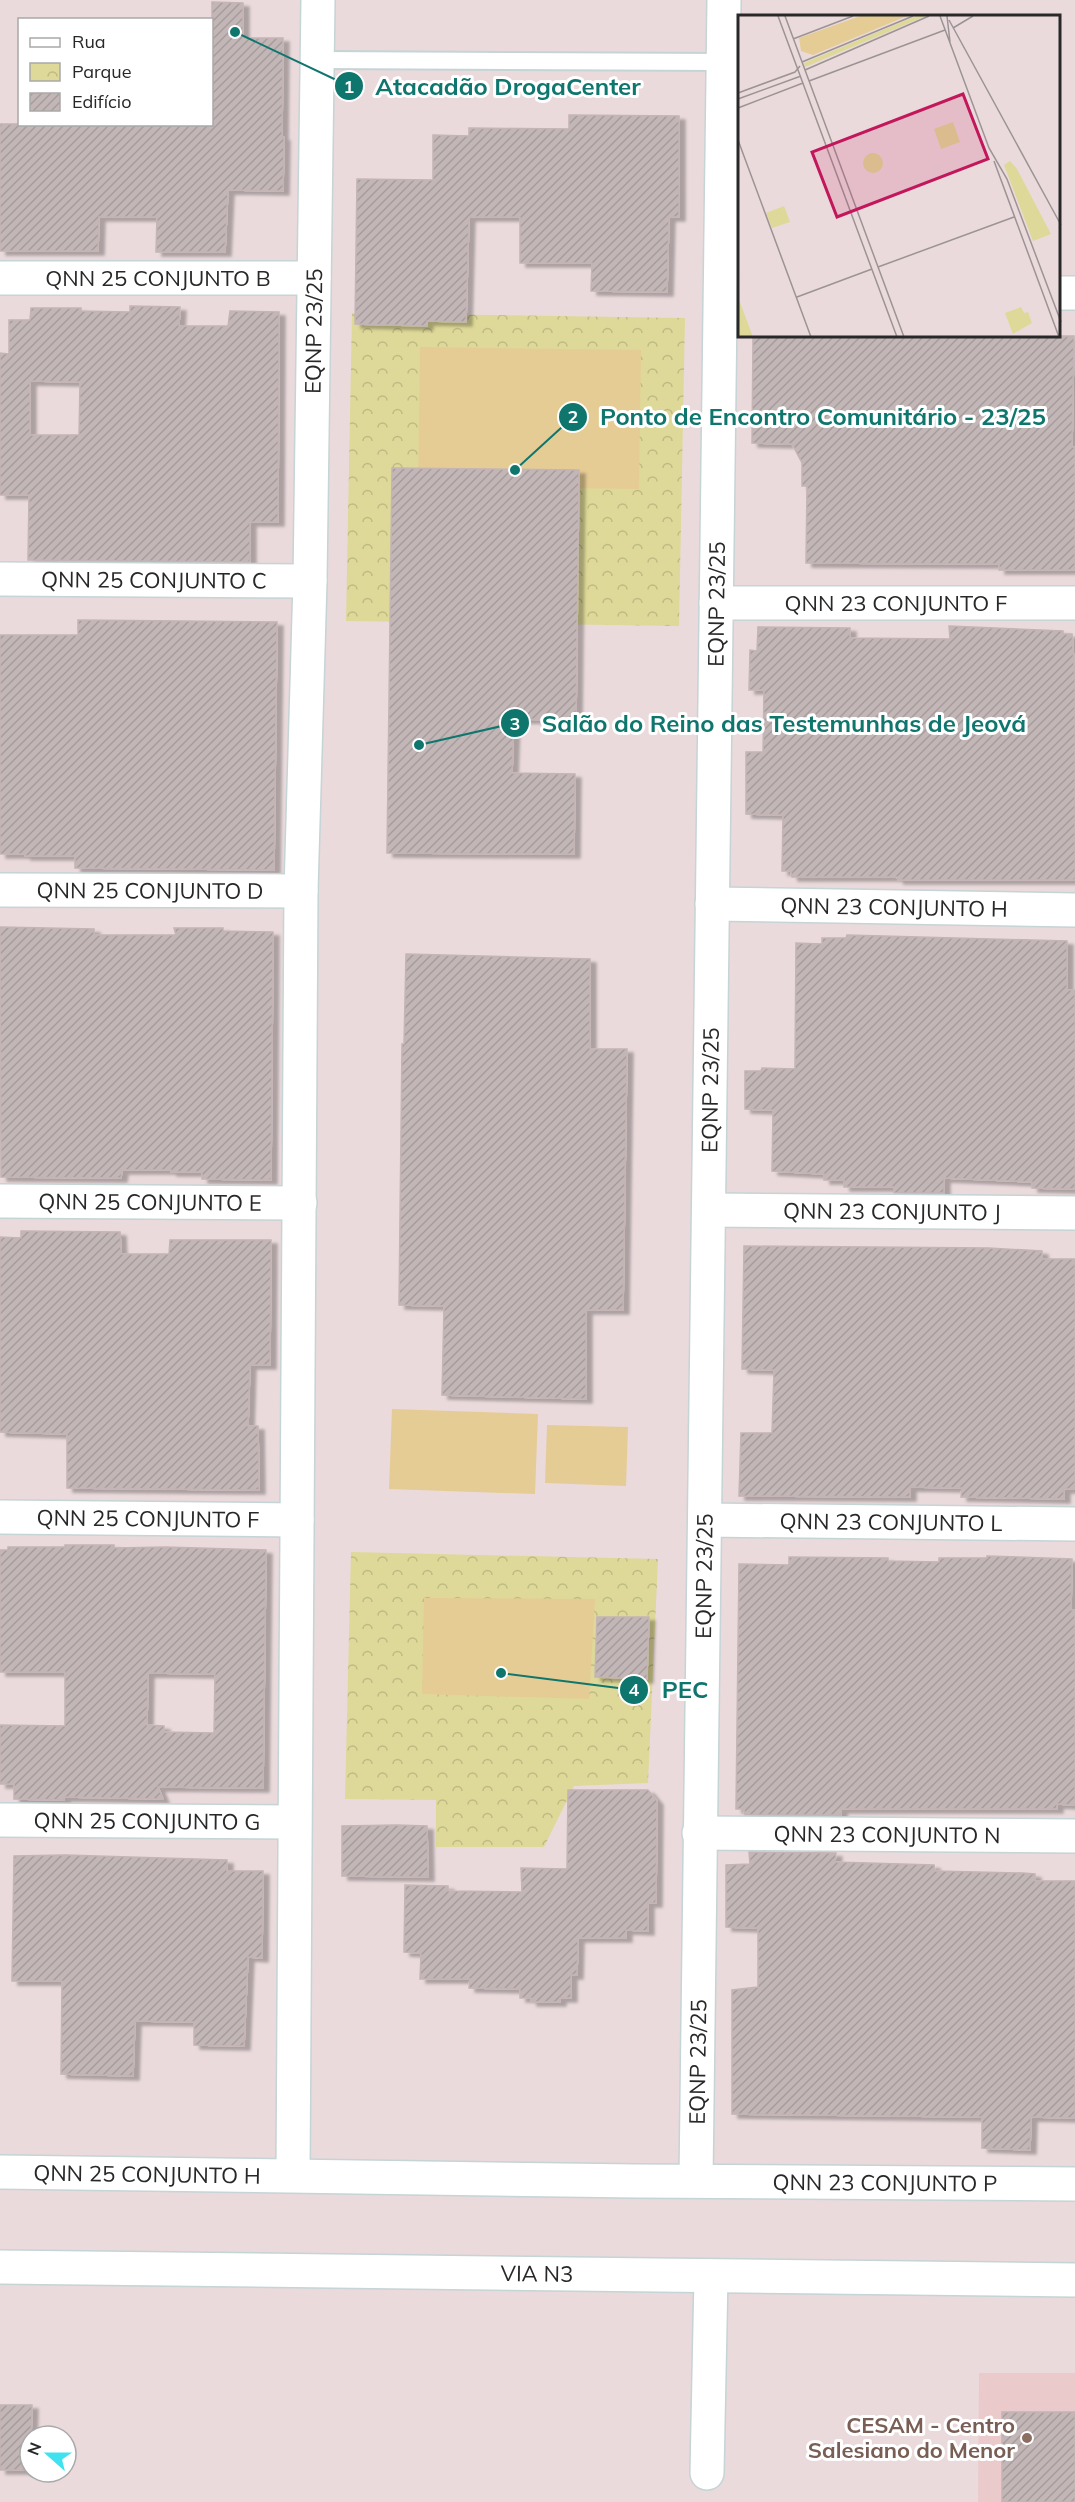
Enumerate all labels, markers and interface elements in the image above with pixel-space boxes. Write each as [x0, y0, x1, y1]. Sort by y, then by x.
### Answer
inset map [738, 15, 1060, 338]
legend [18, 18, 213, 126]
text: Rua [72, 30, 106, 53]
text: Parque [72, 60, 131, 83]
callout: Atacadão DrogaCenter [334, 65, 653, 107]
text: Atacadão DrogaCenter [375, 71, 641, 101]
text: 1 [344, 75, 354, 98]
text: Edifício [72, 90, 131, 113]
street label: QNN 25 CONJUNTO B [45, 264, 271, 292]
street label: EQNP 23/25 [299, 268, 328, 394]
callout: Ponto de Encontro Comunitário - 23/25 [558, 396, 1058, 438]
text: Ponto de Encontro Comunitário - 23/25 [600, 401, 1046, 431]
text: 2 [568, 405, 578, 428]
street label: EQNP 23/25 [701, 541, 731, 667]
street label: QNN 25 CONJUNTO C [41, 565, 267, 595]
street label: QNN 23 CONJUNTO F [785, 589, 1007, 617]
callout: Salão do Reino das Testemunhas de Jeová [500, 702, 1038, 744]
text: Salão do Reino das Testemunhas de Jeová [542, 708, 1026, 738]
text: 3 [510, 712, 520, 735]
street label: QNN 25 CONJUNTO D [36, 876, 264, 905]
street label: QNN 23 CONJUNTO H [780, 891, 1008, 923]
street label: EQNP 23/25 [695, 1027, 725, 1153]
street label: QNN 25 CONJUNTO E [38, 1187, 262, 1217]
street label: QNN 23 CONJUNTO J [783, 1197, 1001, 1226]
street label: QNN 25 CONJUNTO F [36, 1503, 260, 1534]
street label: QNN 23 CONJUNTO L [780, 1507, 1002, 1537]
street label: EQNP 23/25 [689, 1513, 719, 1639]
callout: PEC [619, 1669, 720, 1711]
text: PEC [662, 1674, 708, 1704]
text: 4 [629, 1678, 640, 1701]
street label: QNN 25 CONJUNTO G [34, 1806, 260, 1836]
street label: QNN 23 CONJUNTO N [773, 1820, 1001, 1849]
street label: EQNP 23/25 [683, 1999, 712, 2125]
street label: QNN 25 CONJUNTO H [33, 2158, 261, 2190]
street label: QNN 23 CONJUNTO P [772, 2168, 997, 2197]
street label: VIA N3 [500, 2259, 573, 2288]
place label: CESAM - Centro Salesiano do Menor [808, 2411, 1015, 2464]
north arrow [18, 2424, 78, 2484]
marker: CESAM - Centro Salesiano do Menor [1020, 2431, 1034, 2445]
text: N [22, 2439, 45, 2458]

